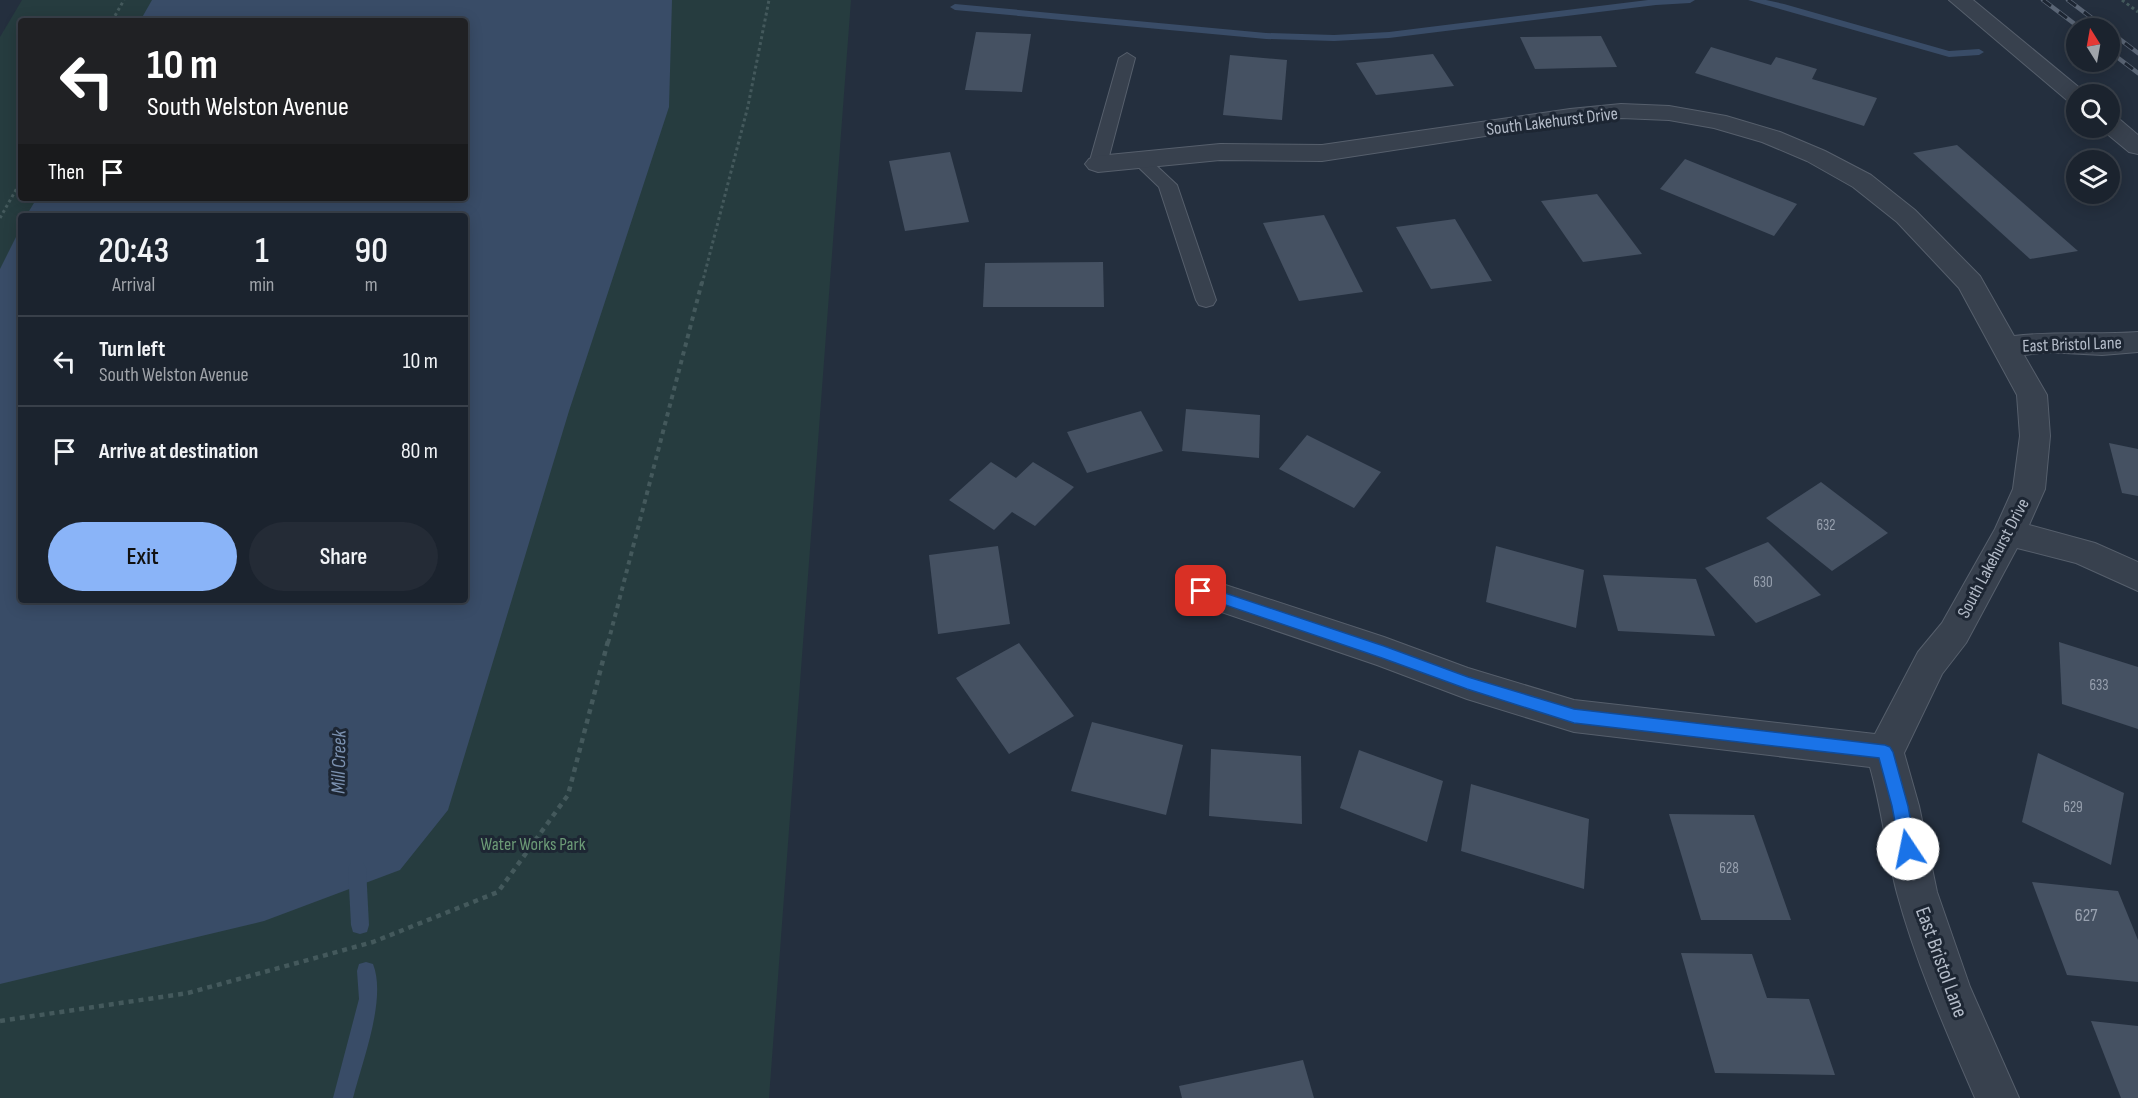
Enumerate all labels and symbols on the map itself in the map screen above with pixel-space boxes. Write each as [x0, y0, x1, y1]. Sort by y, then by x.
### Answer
north arrow [2066, 18, 2120, 72]
street label: South Lakehurst Drive [1485, 103, 1619, 140]
street label: East Bristol Lane [2022, 332, 2122, 357]
street label: South Lakehurst Drive [1953, 495, 2034, 622]
house number: 632 [1816, 516, 1836, 535]
pin [1175, 565, 1226, 616]
house number: 630 [1753, 573, 1773, 592]
house number: 633 [2089, 676, 2109, 695]
water label: Mill Creek [326, 730, 352, 794]
house number: 629 [2063, 798, 2083, 817]
position arrow [1876, 817, 1940, 881]
park label: Water Works Park [480, 834, 586, 855]
house number: 628 [1719, 859, 1739, 878]
street label: East Bristol Lane [1910, 903, 1973, 1021]
house number: 627 [2075, 905, 2098, 926]

